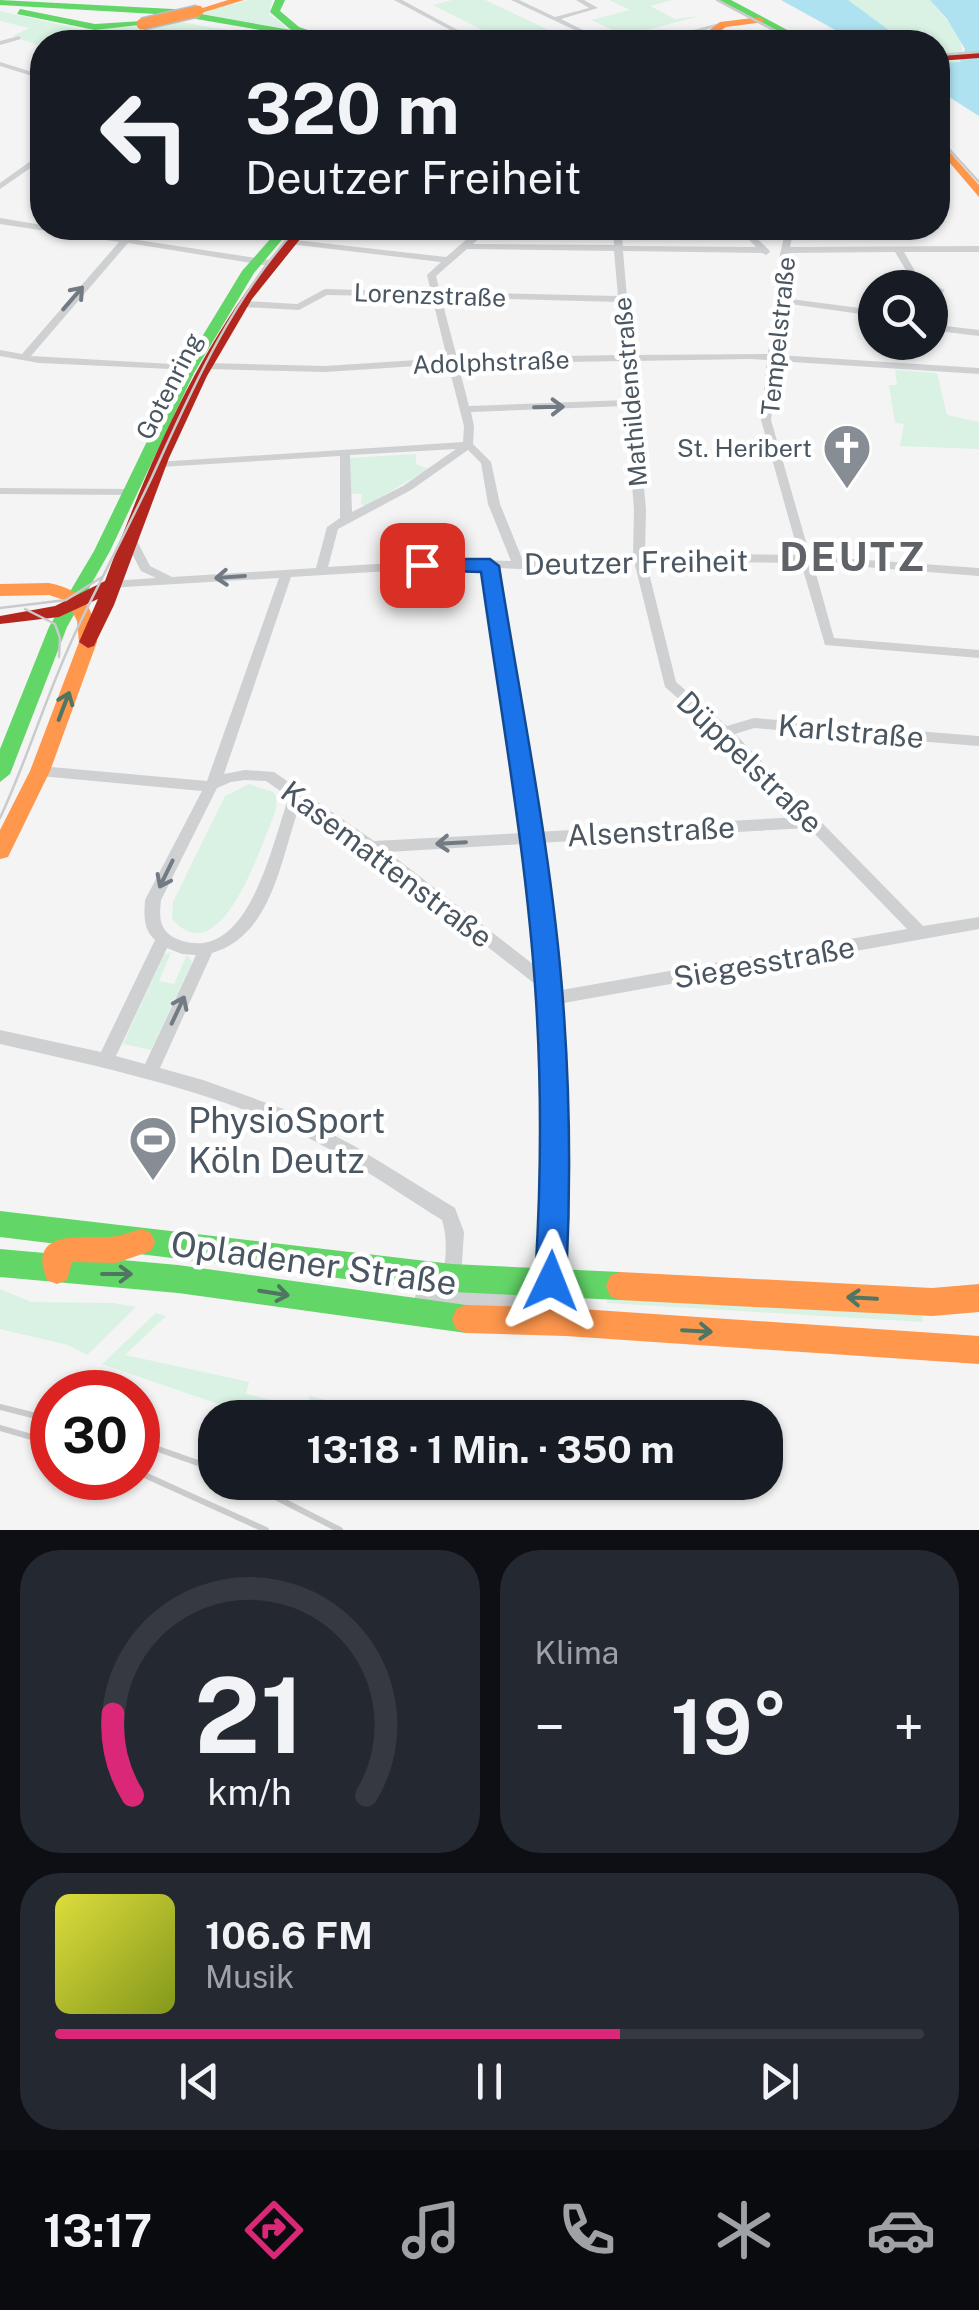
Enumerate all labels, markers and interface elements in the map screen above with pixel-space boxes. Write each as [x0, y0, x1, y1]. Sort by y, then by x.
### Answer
text: 320 m [245, 67, 460, 150]
icon: left [80, 70, 210, 200]
text: Deutzer Freiheit [245, 151, 582, 204]
street label: Tempelstraße [755, 255, 801, 417]
map controls [858, 270, 948, 360]
button: search [858, 270, 948, 360]
street label: Lorenzstraße [353, 277, 507, 313]
one-way arrow [62, 286, 85, 311]
street label: Mathildenstraße [607, 296, 653, 488]
street label: Gotenring [129, 328, 209, 444]
street label: Adolphstraße [412, 344, 570, 380]
one-way arrow [533, 397, 565, 416]
church icon: St. Heribert [821, 422, 873, 490]
place label: St. Heribert [677, 433, 812, 463]
pin [380, 523, 465, 608]
district label: DEUTZ [779, 533, 927, 580]
icon: arrive [395, 538, 450, 593]
street label: Deutzer Freiheit [523, 542, 749, 582]
one-way arrow [214, 568, 246, 587]
street label: Düppelstraße [670, 683, 830, 841]
one-way arrow [56, 692, 74, 723]
street label: Karlstraße [777, 707, 925, 755]
street label: Kasemattenstraße [274, 773, 500, 955]
street label: Alsenstraße [566, 809, 736, 853]
one-way arrow [435, 834, 467, 853]
one-way arrow [155, 858, 174, 888]
street label: Siegesstraße [670, 928, 858, 996]
one-way arrow [170, 995, 188, 1026]
place label: PhysioSport Köln Deutz [188, 1100, 385, 1181]
sports icon: PhysioSport Köln Deutz [127, 1114, 179, 1182]
street label: Opladener Straße [168, 1223, 460, 1303]
position arrow [499, 1229, 603, 1333]
one-way arrow [100, 1264, 133, 1284]
one-way arrow [257, 1284, 290, 1303]
one-way arrow [846, 1288, 878, 1307]
one-way arrow [681, 1322, 713, 1341]
speed limit sign: 30 [30, 1370, 160, 1500]
text: 13:18 · 1 Min. · 350 m [307, 1427, 674, 1472]
text: Klima [535, 1634, 619, 1671]
text: 21 [194, 1654, 305, 1776]
text: 19° [671, 1683, 788, 1771]
text: − [535, 1695, 565, 1759]
text: + [893, 1695, 924, 1759]
text: km/h [208, 1771, 292, 1813]
text: 106.6 FM [205, 1913, 373, 1958]
text: Musik [205, 1958, 294, 1995]
icon: previous [172, 2054, 227, 2109]
icon: pause [462, 2054, 517, 2109]
icon: next [752, 2054, 807, 2109]
icon: directions [239, 2195, 309, 2265]
icon: music [396, 2195, 466, 2265]
icon: phone [552, 2195, 622, 2265]
icon: climate [709, 2195, 779, 2265]
icon: car [866, 2195, 936, 2265]
text: 13:17 [43, 2204, 152, 2257]

